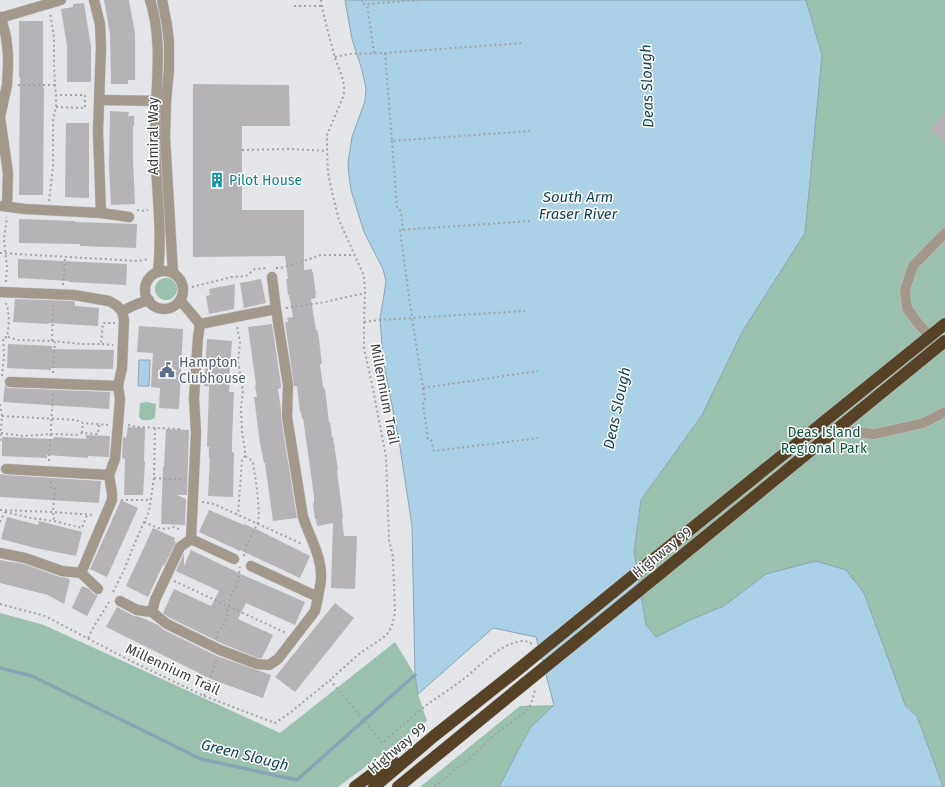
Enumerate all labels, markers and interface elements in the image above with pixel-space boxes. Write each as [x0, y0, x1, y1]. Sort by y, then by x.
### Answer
water label: Deas Slough [637, 44, 657, 128]
street label: Admiral Way [145, 97, 162, 175]
building icon: Pilot House [208, 171, 226, 189]
place label: Pilot House [229, 172, 302, 189]
water label: South Arm Fraser River [539, 188, 619, 223]
street label: Millennium Trail [366, 342, 403, 446]
place label: Hampton Clubhouse [179, 354, 246, 387]
public building icon: Hampton Clubhouse [158, 361, 176, 379]
water label: Deas Slough [600, 365, 634, 451]
park label: Deas Island Regional Park [781, 424, 868, 457]
street label: Highway 99 [629, 523, 695, 582]
street label: Millennium Trail [123, 640, 223, 699]
street label: Highway 99 [364, 719, 430, 778]
water label: Green Slough [199, 735, 291, 775]

